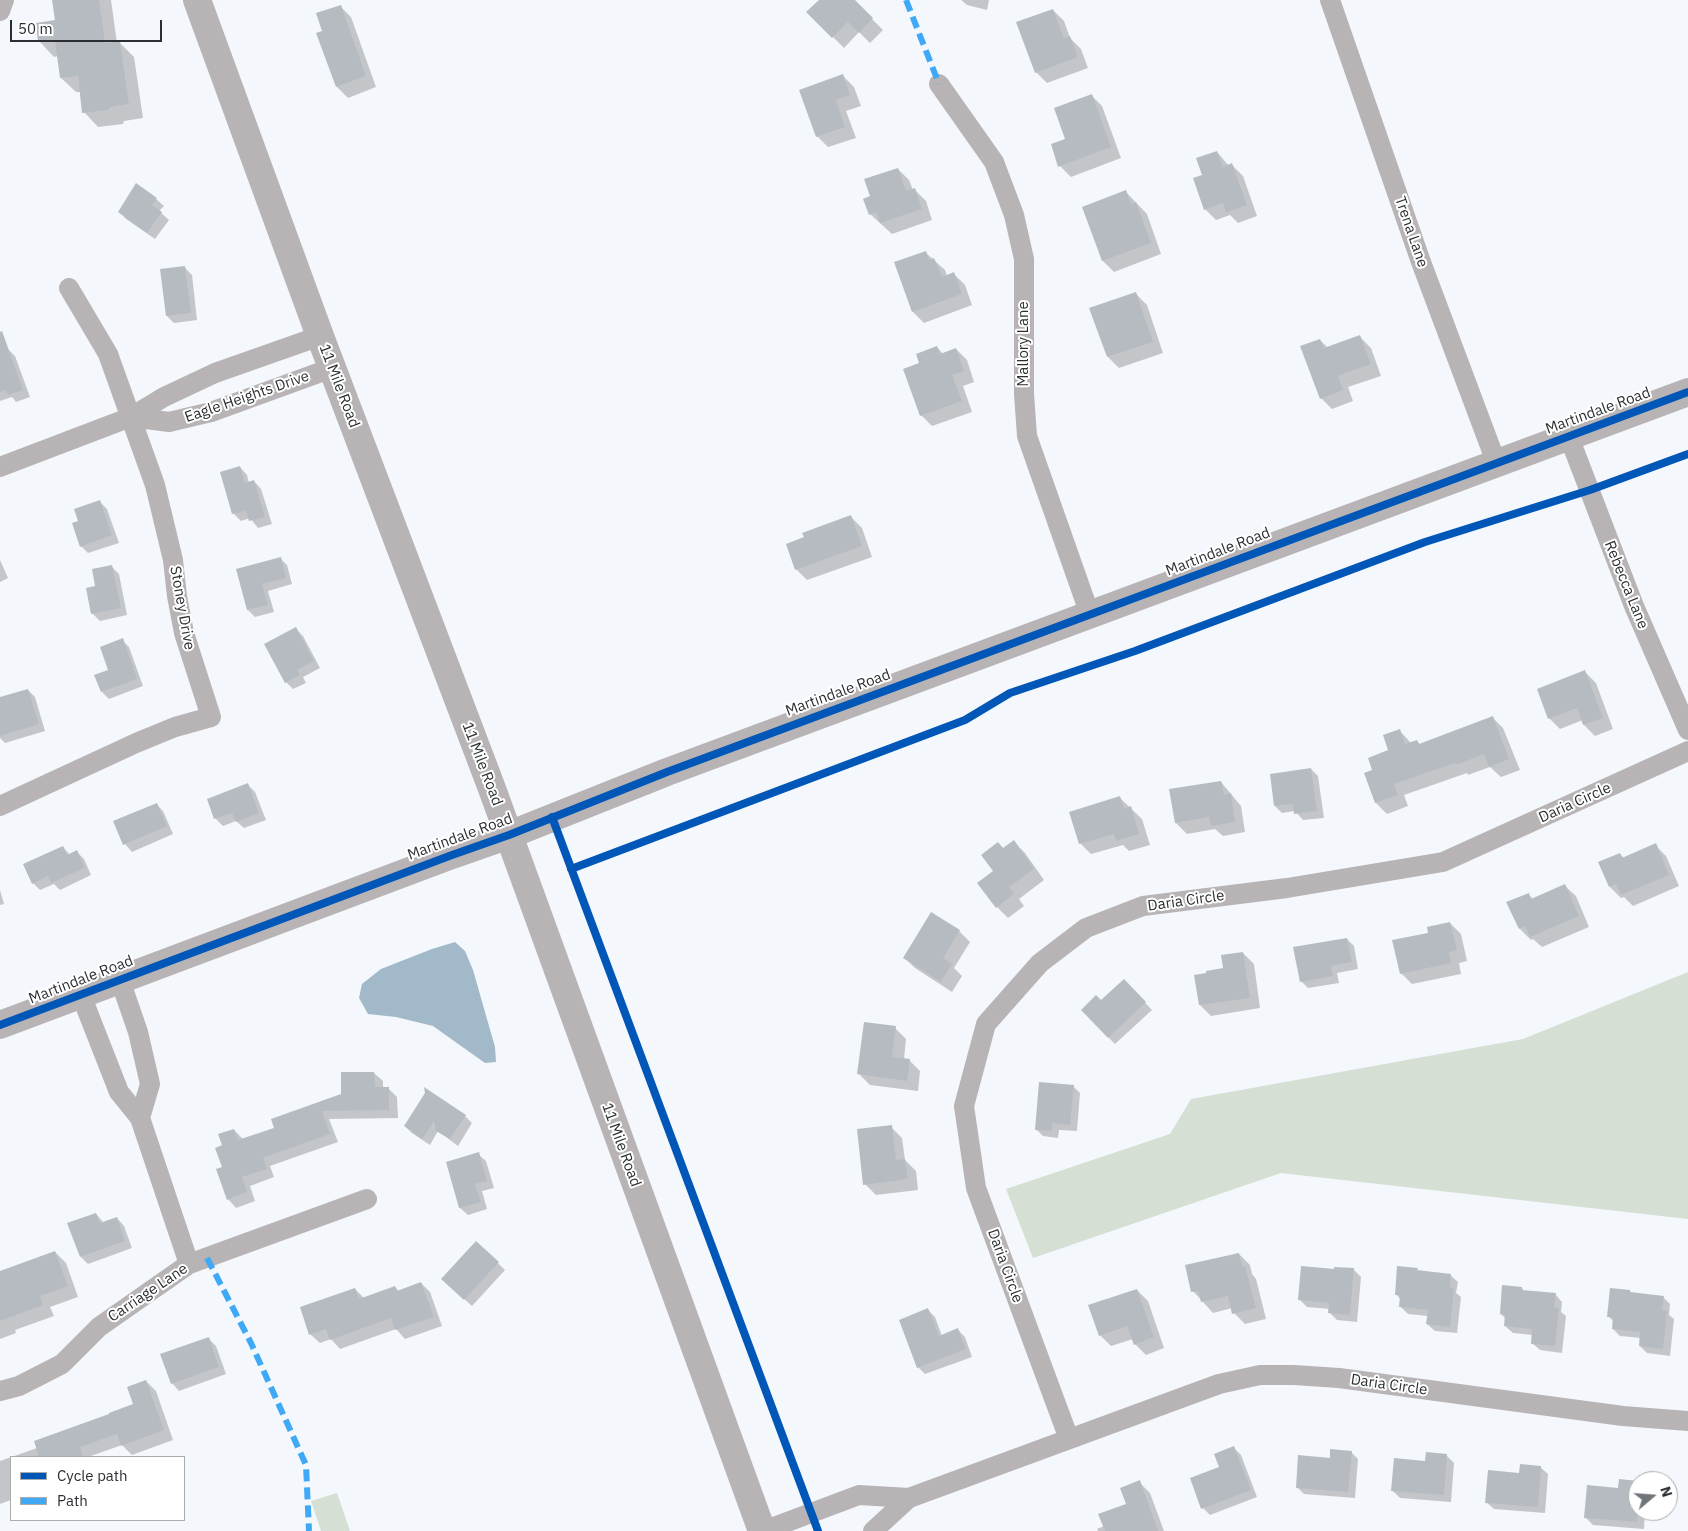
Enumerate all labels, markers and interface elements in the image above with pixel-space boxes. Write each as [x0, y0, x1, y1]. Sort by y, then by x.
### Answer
scale bar [12, 10, 165, 42]
text: 50 m [18, 19, 53, 38]
street label: Trena Lane [1390, 194, 1432, 270]
street label: Mallory Lane [1015, 301, 1033, 387]
street label: 11 Mile Road [315, 342, 363, 430]
street label: Eagle Heights Drive [182, 367, 312, 427]
street label: Martindale Road [1543, 384, 1653, 438]
street label: Martindale Road [1163, 524, 1273, 580]
street label: Rebecca Lane [1600, 538, 1652, 632]
street label: Stoney Drive [166, 565, 198, 651]
street label: Martindale Road [783, 666, 893, 720]
street label: 11 Mile Road [458, 720, 506, 808]
street label: Daria Circle [1536, 779, 1614, 827]
street label: Martindale Road [405, 810, 515, 864]
street label: Daria Circle [1147, 887, 1225, 915]
street label: Martindale Road [26, 952, 136, 1008]
street label: 11 Mile Road [598, 1101, 644, 1189]
street label: Daria Circle [983, 1227, 1027, 1305]
street label: Carriage Lane [105, 1260, 191, 1326]
street label: Daria Circle [1350, 1371, 1428, 1399]
legend [10, 1456, 185, 1521]
text: Cycle path [57, 1466, 128, 1485]
north arrow [1628, 1471, 1678, 1521]
text: N [1656, 1484, 1676, 1499]
text: Path [57, 1491, 88, 1510]

